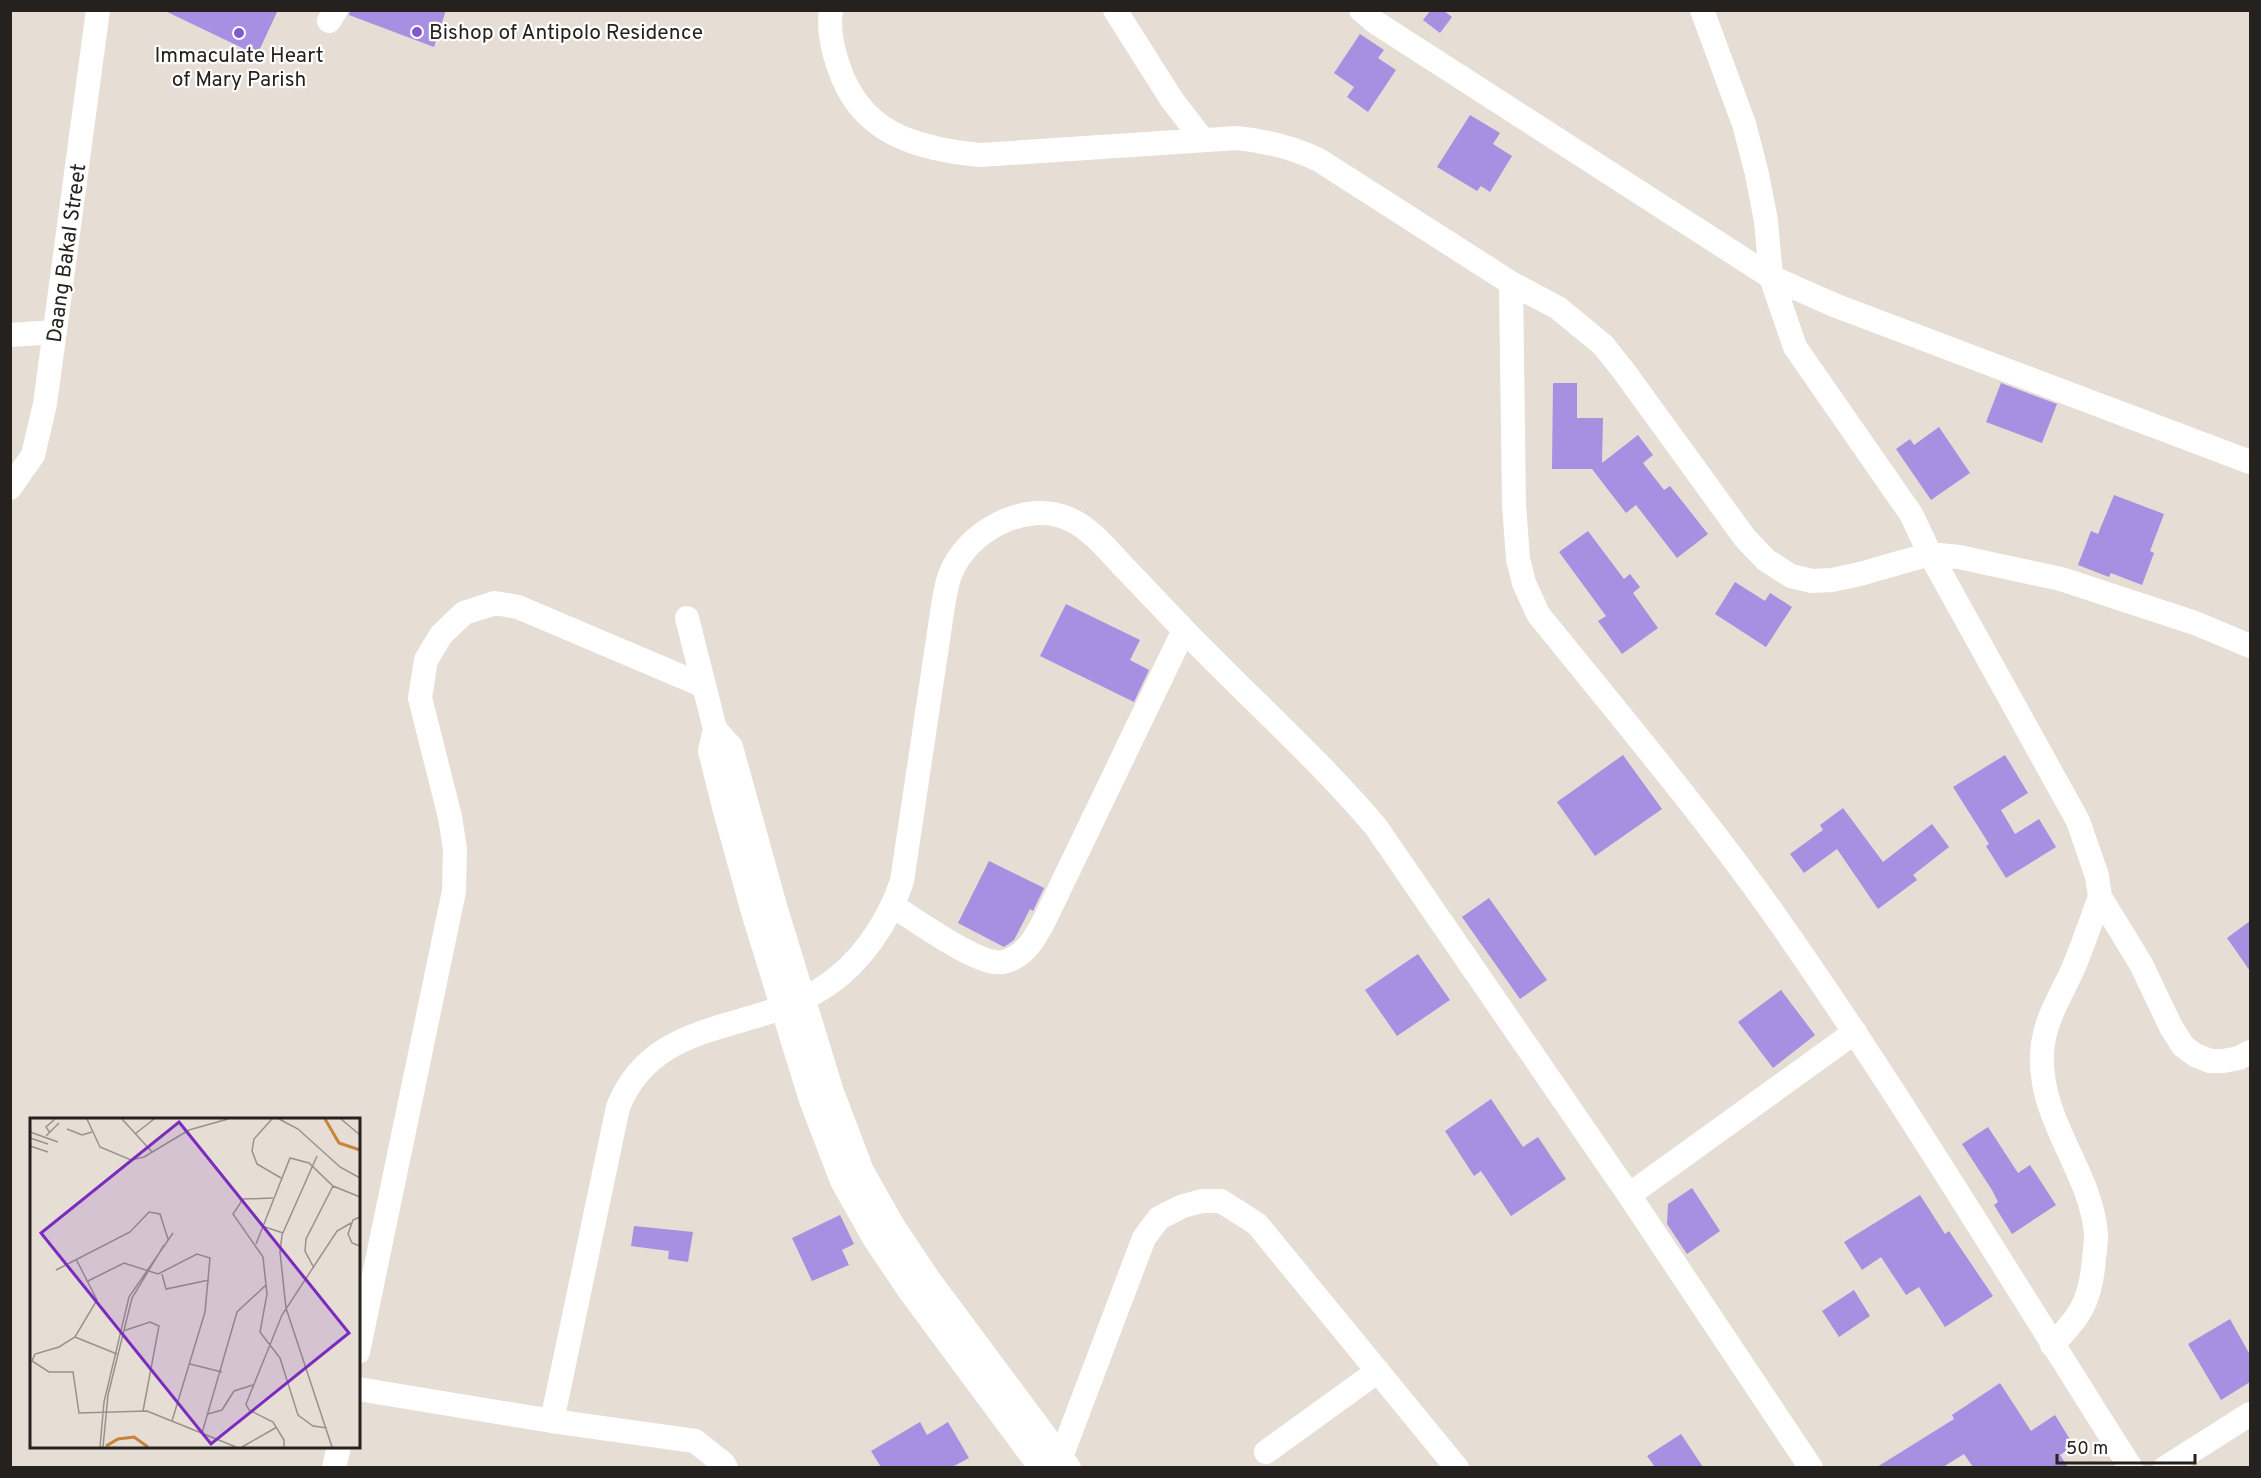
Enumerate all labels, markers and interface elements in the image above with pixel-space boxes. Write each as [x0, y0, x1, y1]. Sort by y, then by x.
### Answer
place label: Bishop of Antipolo Residence [429, 20, 703, 47]
marker: Bishop of Antipolo Residence [410, 25, 424, 39]
marker: Immaculate Heart of Mary Parish [232, 26, 246, 40]
place label: Immaculate Heart of Mary Parish [154, 43, 324, 94]
street label: Daang Bakal Street [42, 162, 93, 344]
inset map [30, 1118, 360, 1448]
scale bar [2057, 1427, 2195, 1465]
text: 50 m [2066, 1438, 2108, 1461]

